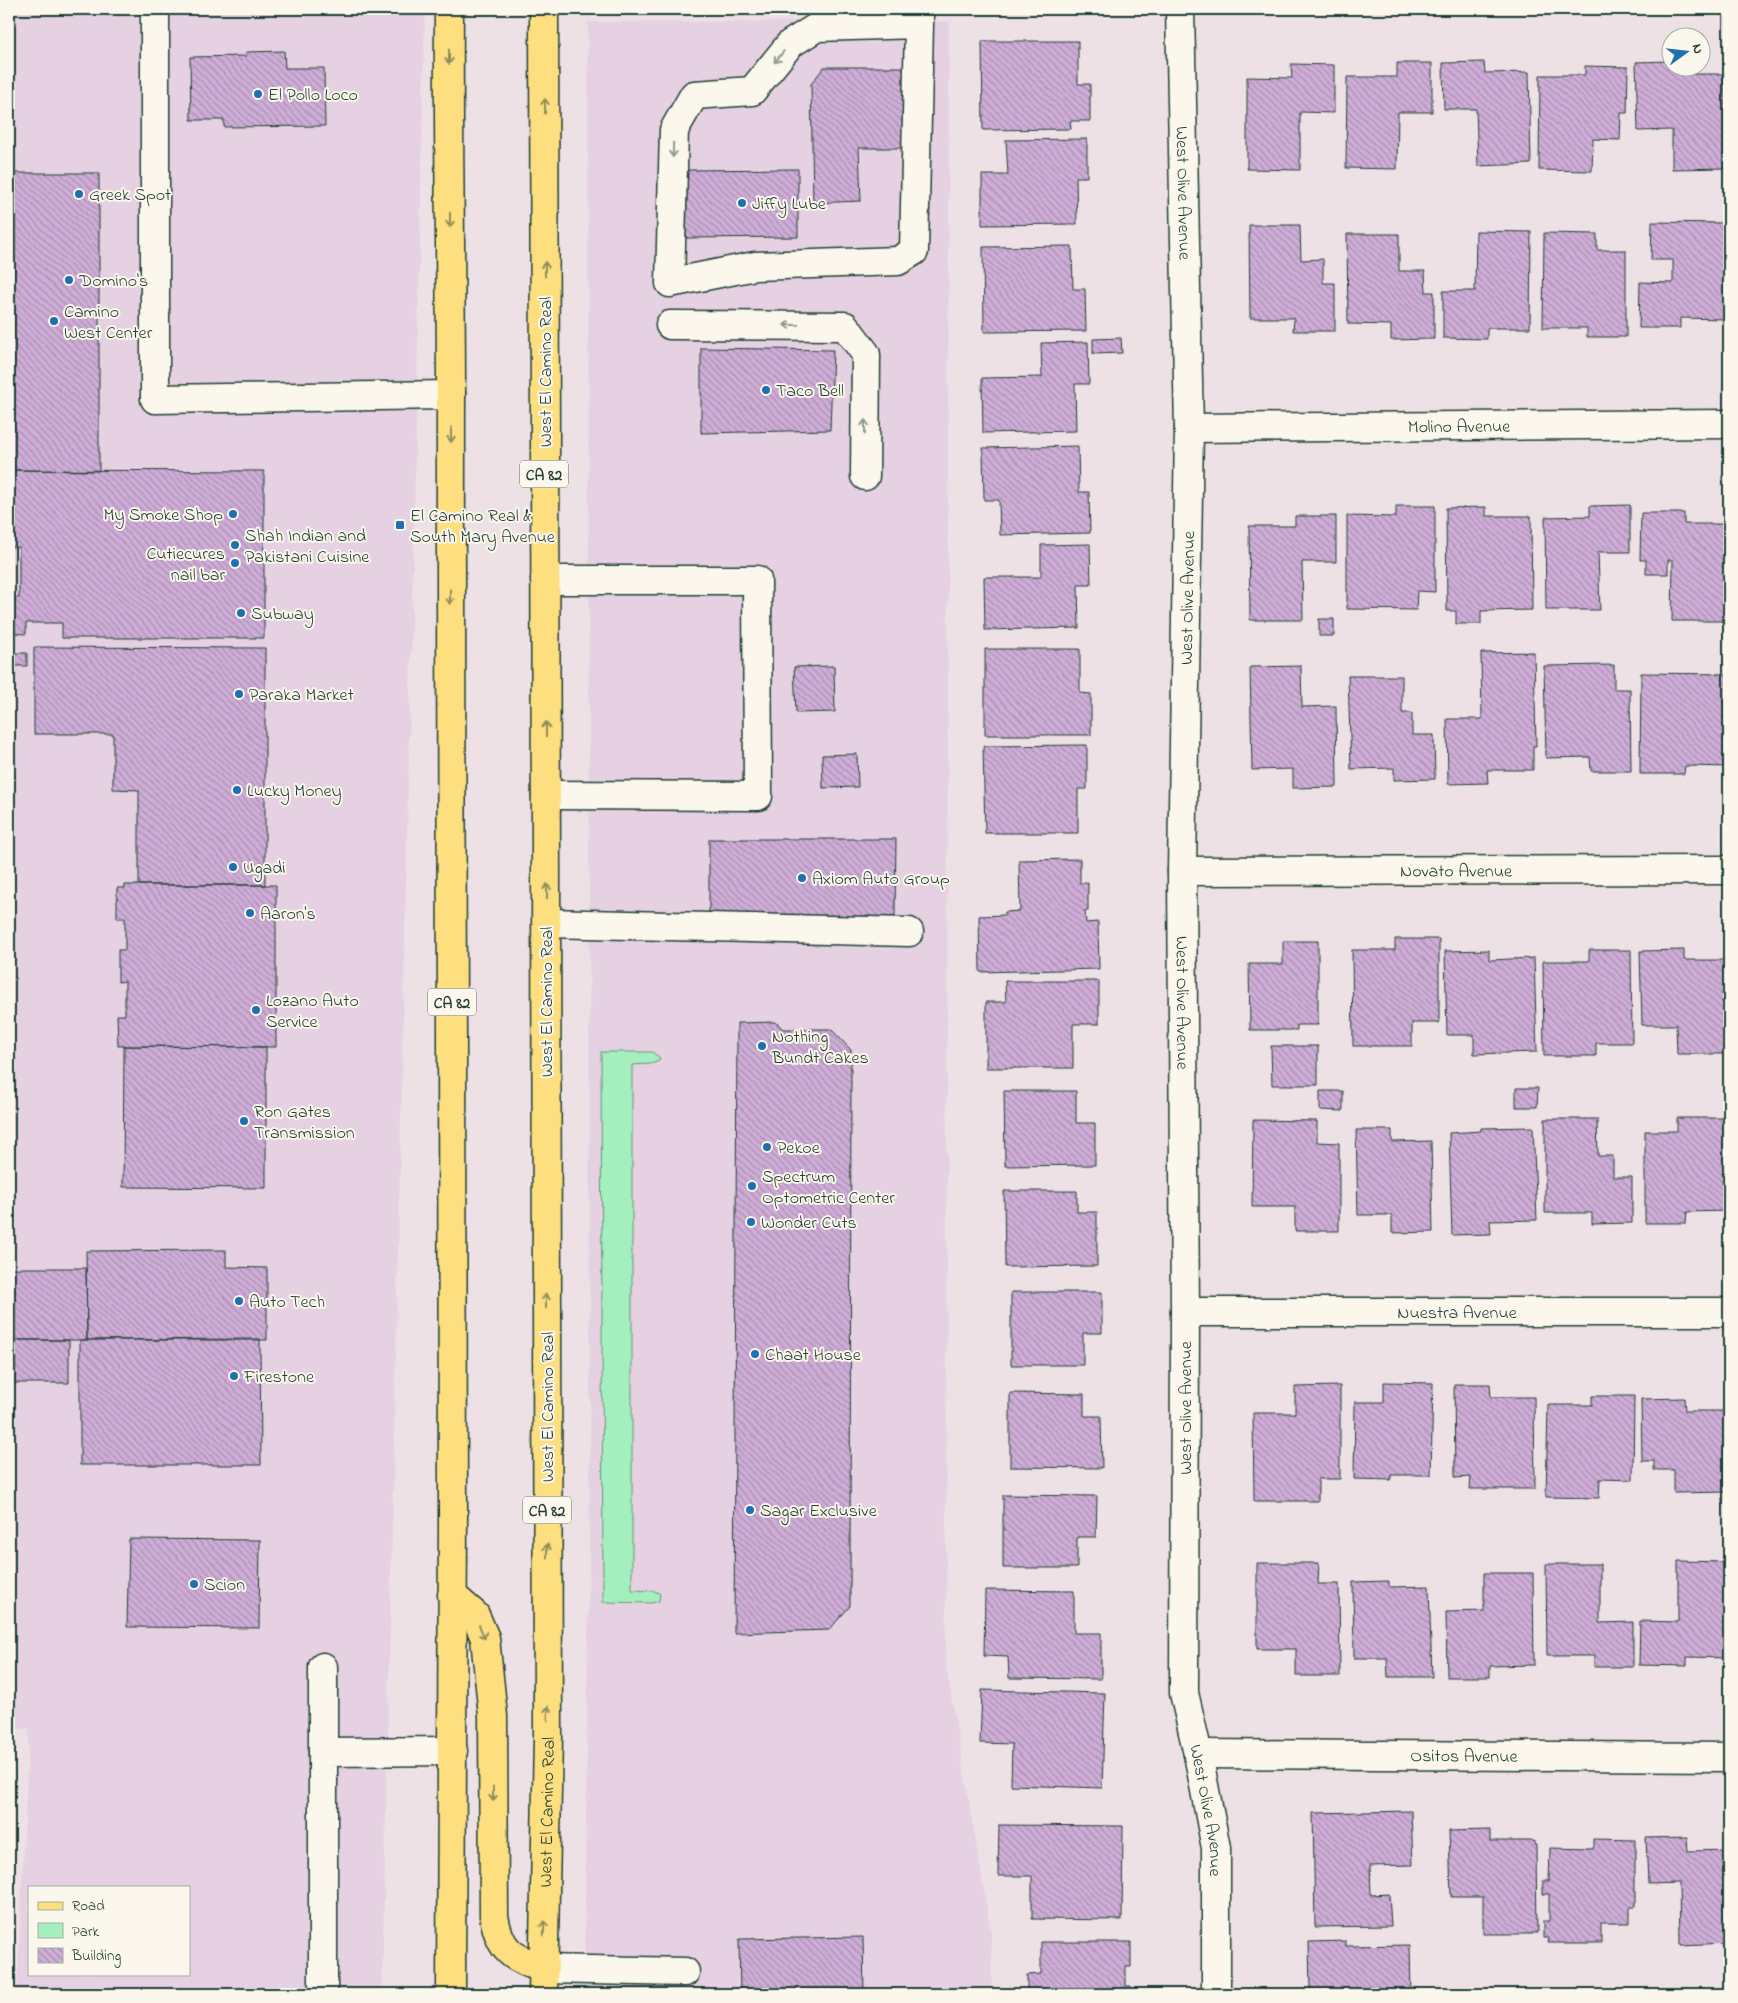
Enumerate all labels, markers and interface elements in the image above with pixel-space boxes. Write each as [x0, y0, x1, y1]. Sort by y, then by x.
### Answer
north arrow [1660, 28, 1710, 78]
text: N [1686, 42, 1708, 56]
one-way arrow [444, 49, 454, 65]
one-way arrow [774, 50, 785, 63]
place label: El Pollo Loco [268, 83, 358, 109]
marker: El Pollo Loco [252, 88, 264, 100]
one-way arrow [540, 98, 550, 114]
street label: West Olive Avenue [1168, 126, 1196, 261]
one-way arrow [668, 142, 678, 158]
place label: Greek Spot [89, 183, 171, 209]
marker: Greek Spot [73, 188, 85, 200]
place label: Jiffy Lube [752, 192, 827, 218]
marker: Jiffy Lube [736, 197, 748, 209]
one-way arrow [445, 212, 455, 228]
one-way arrow [540, 261, 550, 277]
place label: Domino's [78, 269, 148, 295]
marker: Domino's [63, 274, 75, 286]
street label: West El Camino Real [534, 297, 560, 447]
place label: Camino West Center [64, 300, 153, 347]
marker: Camino West Center [48, 315, 60, 327]
one-way arrow [783, 320, 799, 330]
place label: Taco Bell [776, 379, 844, 405]
marker: Taco Bell [760, 384, 772, 396]
street label: Molino Avenue [1408, 415, 1511, 441]
one-way arrow [861, 419, 870, 435]
one-way arrow [446, 427, 455, 443]
road number: CA 82 [520, 460, 568, 488]
place label: My Smoke Shop [104, 503, 223, 529]
place label: El Camino Real & South Mary Avenue [410, 504, 556, 551]
marker: My Smoke Shop [227, 508, 239, 520]
marker: El Camino Real & South Mary Avenue [394, 519, 406, 531]
place label: Shah Indian and Pakistani Cuisine [245, 524, 370, 571]
street label: West Olive Avenue [1175, 530, 1203, 665]
marker: Shah Indian and Pakistani Cuisine [229, 539, 241, 551]
place label: Cutiecures nail bar [146, 542, 225, 589]
marker: Cutiecures nail bar [229, 557, 241, 569]
one-way arrow [445, 589, 455, 605]
place label: Subway [251, 602, 314, 628]
marker: Subway [235, 607, 247, 619]
place label: Paraka Market [249, 683, 354, 709]
marker: Paraka Market [233, 688, 245, 700]
one-way arrow [541, 721, 551, 737]
place label: Lucky Money [247, 779, 342, 805]
marker: Lucky Money [231, 784, 243, 796]
place label: Ugadi [243, 856, 286, 883]
street label: Novato Avenue [1400, 859, 1513, 886]
marker: Ugadi [227, 861, 239, 873]
place label: Axiom Auto Group [812, 867, 950, 893]
marker: Axiom Auto Group [796, 872, 808, 884]
one-way arrow [542, 883, 552, 900]
place label: Aaron's [260, 902, 316, 928]
marker: Aaron's [244, 907, 256, 919]
street label: West El Camino Real [535, 927, 561, 1077]
street label: West Olive Avenue [1167, 936, 1194, 1071]
place label: Lozano Auto Service [266, 989, 359, 1036]
road number: CA 82 [428, 989, 476, 1016]
marker: Lozano Auto Service [250, 1004, 262, 1016]
place label: Nothing Bundt Cakes [771, 1025, 869, 1072]
marker: Nothing Bundt Cakes [756, 1040, 768, 1052]
place label: Ron Gates Transmission [254, 1100, 355, 1147]
marker: Ron Gates Transmission [238, 1115, 250, 1127]
place label: Pekoe [777, 1136, 821, 1162]
marker: Pekoe [761, 1141, 773, 1153]
place label: Spectrum Optometric Center [762, 1165, 895, 1212]
marker: Spectrum Optometric Center [746, 1180, 758, 1192]
place label: Wonder Cuts [761, 1211, 857, 1237]
marker: Wonder Cuts [745, 1216, 757, 1228]
place label: Auto Tech [249, 1290, 325, 1316]
one-way arrow [541, 1293, 551, 1309]
marker: Auto Tech [233, 1295, 245, 1307]
street label: Nuestra Avenue [1397, 1301, 1518, 1327]
street label: West El Camino Real [536, 1332, 562, 1482]
street label: West Olive Avenue [1174, 1340, 1200, 1475]
place label: Chaat House [765, 1343, 862, 1369]
marker: Chaat House [749, 1348, 761, 1360]
place label: Firestone [243, 1365, 315, 1391]
marker: Firestone [228, 1370, 240, 1382]
road number: CA 82 [523, 1496, 571, 1524]
place label: Sagar Exclusive [760, 1499, 878, 1526]
marker: Sagar Exclusive [744, 1504, 756, 1516]
one-way arrow [542, 1543, 552, 1559]
place label: Scion [204, 1573, 245, 1599]
marker: Scion [188, 1578, 200, 1590]
one-way arrow [478, 1624, 487, 1639]
one-way arrow [543, 1705, 553, 1722]
street label: West El Camino Real [534, 1737, 563, 1888]
street label: West Olive Avenue [1181, 1742, 1227, 1877]
street label: Ositos Avenue [1410, 1744, 1519, 1771]
one-way arrow [488, 1785, 498, 1801]
legend [28, 1886, 190, 1976]
text: Road [72, 1895, 105, 1917]
one-way arrow [539, 1920, 549, 1936]
text: Park [72, 1921, 100, 1943]
text: Building [71, 1945, 121, 1968]

